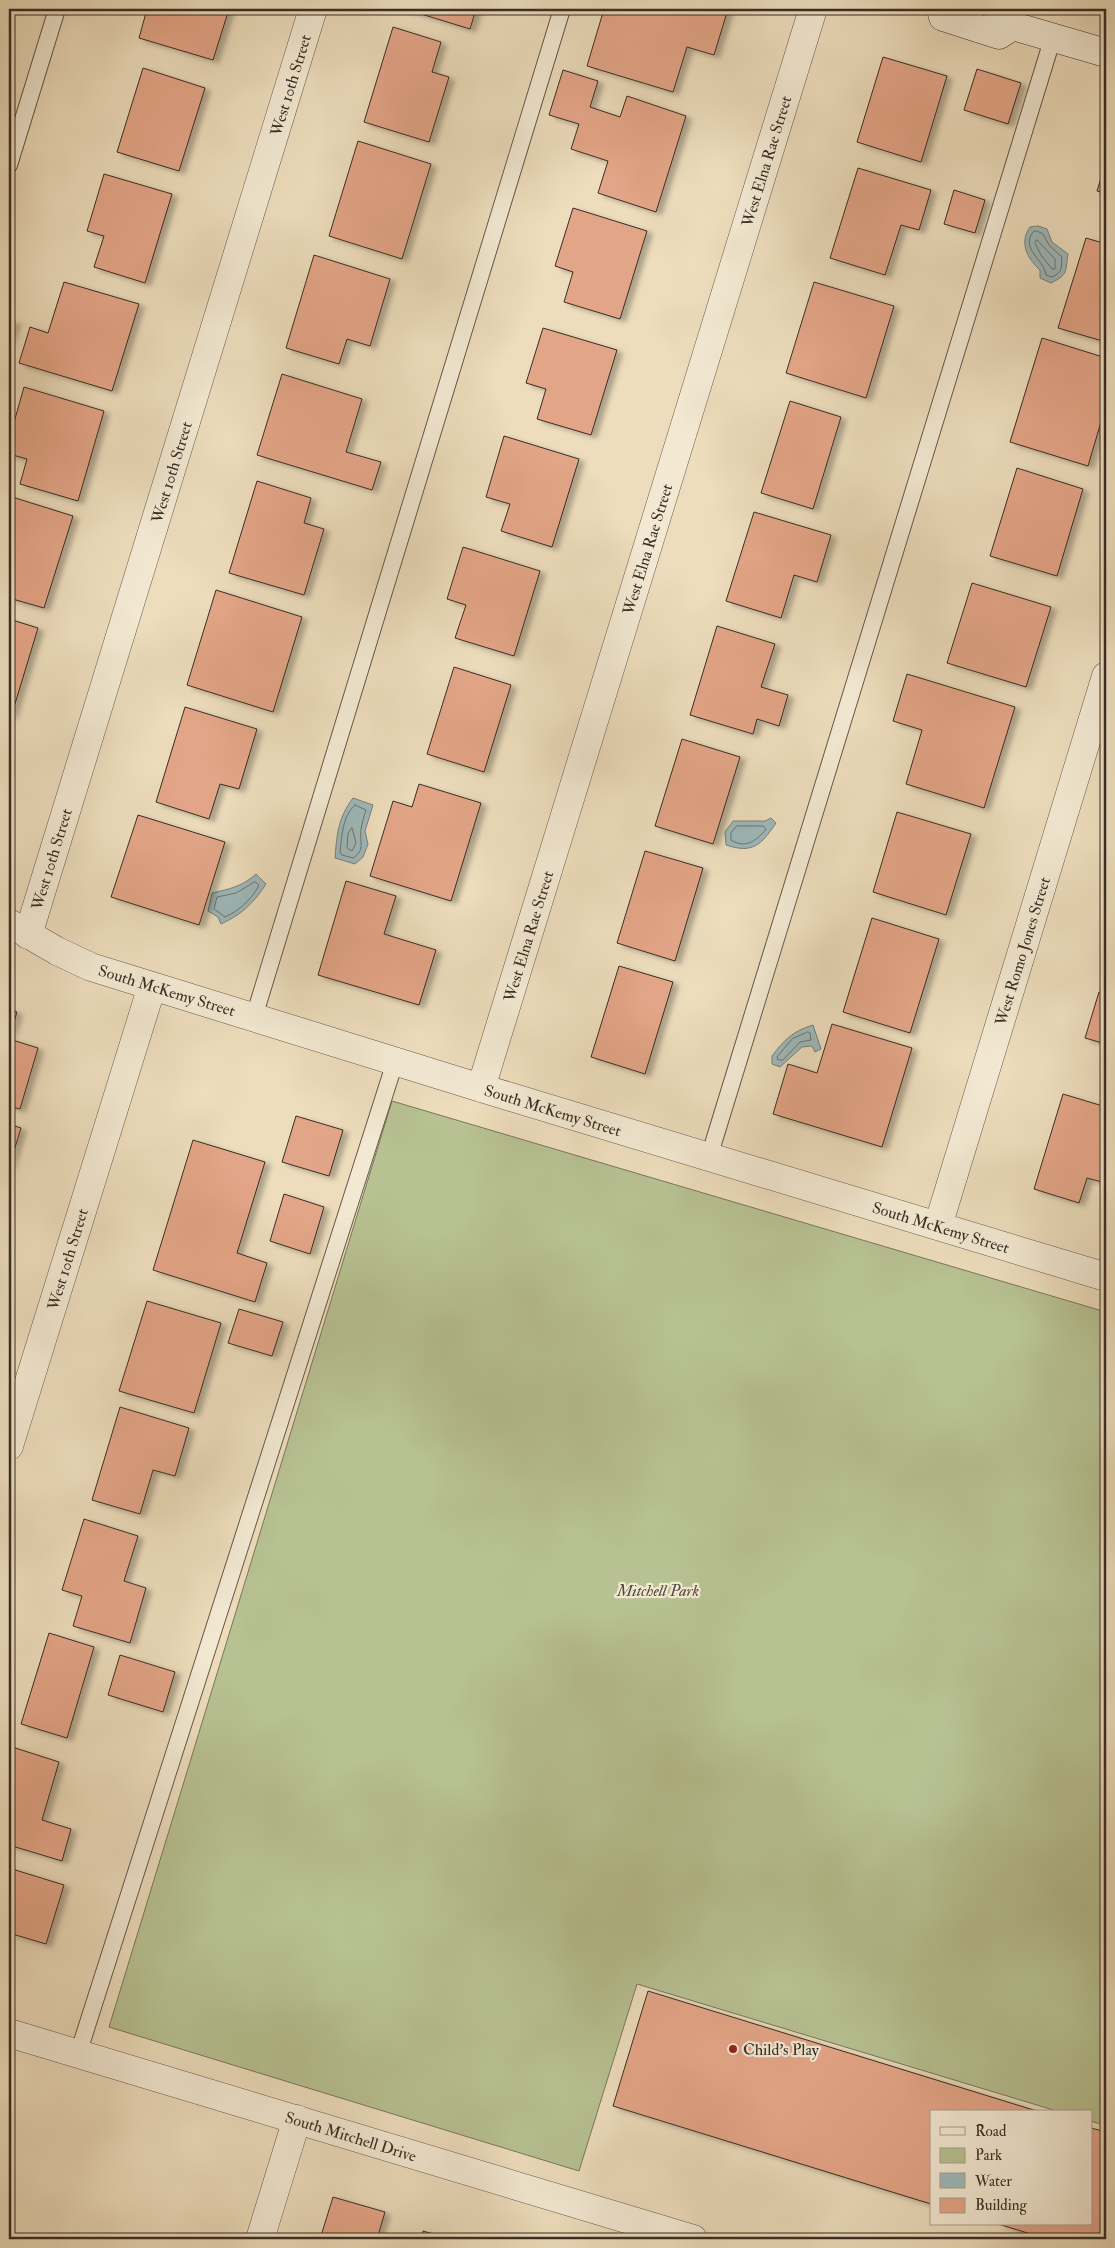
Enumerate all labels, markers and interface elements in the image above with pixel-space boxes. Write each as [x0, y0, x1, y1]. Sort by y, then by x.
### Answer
street label: West 10th Street [266, 32, 316, 139]
street label: West Elna Rae Street [737, 93, 796, 230]
street label: West 10th Street [147, 419, 197, 526]
street label: West Elna Rae Street [618, 481, 677, 618]
street label: West 10th Street [27, 806, 77, 913]
street label: West Elna Rae Street [499, 868, 558, 1005]
street label: West Romo Jones Street [991, 875, 1056, 1029]
street label: South McKemy Street [96, 961, 238, 1021]
street label: South McKemy Street [482, 1081, 624, 1141]
street label: South McKemy Street [870, 1198, 1012, 1258]
street label: West 10th Street [43, 1206, 93, 1313]
park label: Mitchell Park [616, 1581, 700, 1601]
place label: Child's Play [743, 2040, 820, 2060]
marker: Child's Play [727, 2043, 739, 2055]
street label: South Mitchell Drive [283, 2107, 419, 2167]
legend [930, 2110, 1092, 2226]
text: Road [975, 2122, 1007, 2141]
text: Park [975, 2146, 1002, 2165]
text: Water [974, 2172, 1012, 2191]
text: Building [975, 2196, 1027, 2215]

